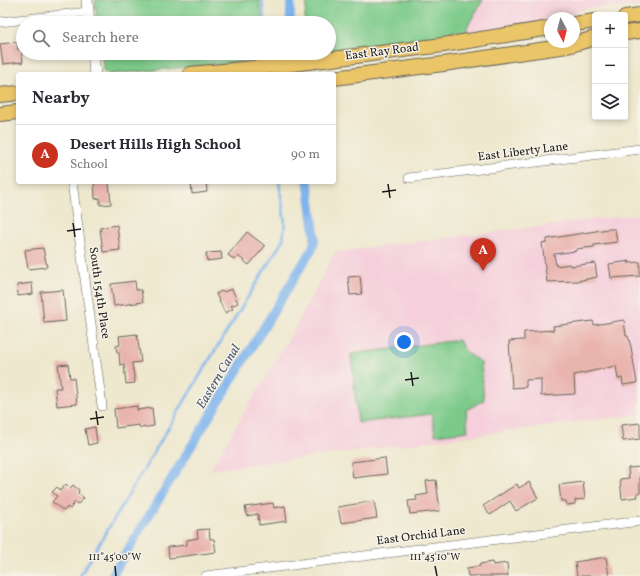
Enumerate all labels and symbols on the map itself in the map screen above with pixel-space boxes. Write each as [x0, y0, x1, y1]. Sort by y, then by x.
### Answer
north arrow [544, 12, 580, 48]
street label: East Ray Road [344, 39, 420, 64]
street label: East Liberty Lane [477, 138, 569, 165]
pin: A [470, 238, 496, 271]
street label: South 154th Place [85, 246, 113, 340]
your location [394, 332, 414, 352]
water label: Eastern Canal [193, 341, 246, 412]
street label: East Orchid Lane [376, 523, 467, 549]
text: 111°45'00"W [89, 550, 141, 564]
text: 111°45'10"W [410, 550, 460, 564]

